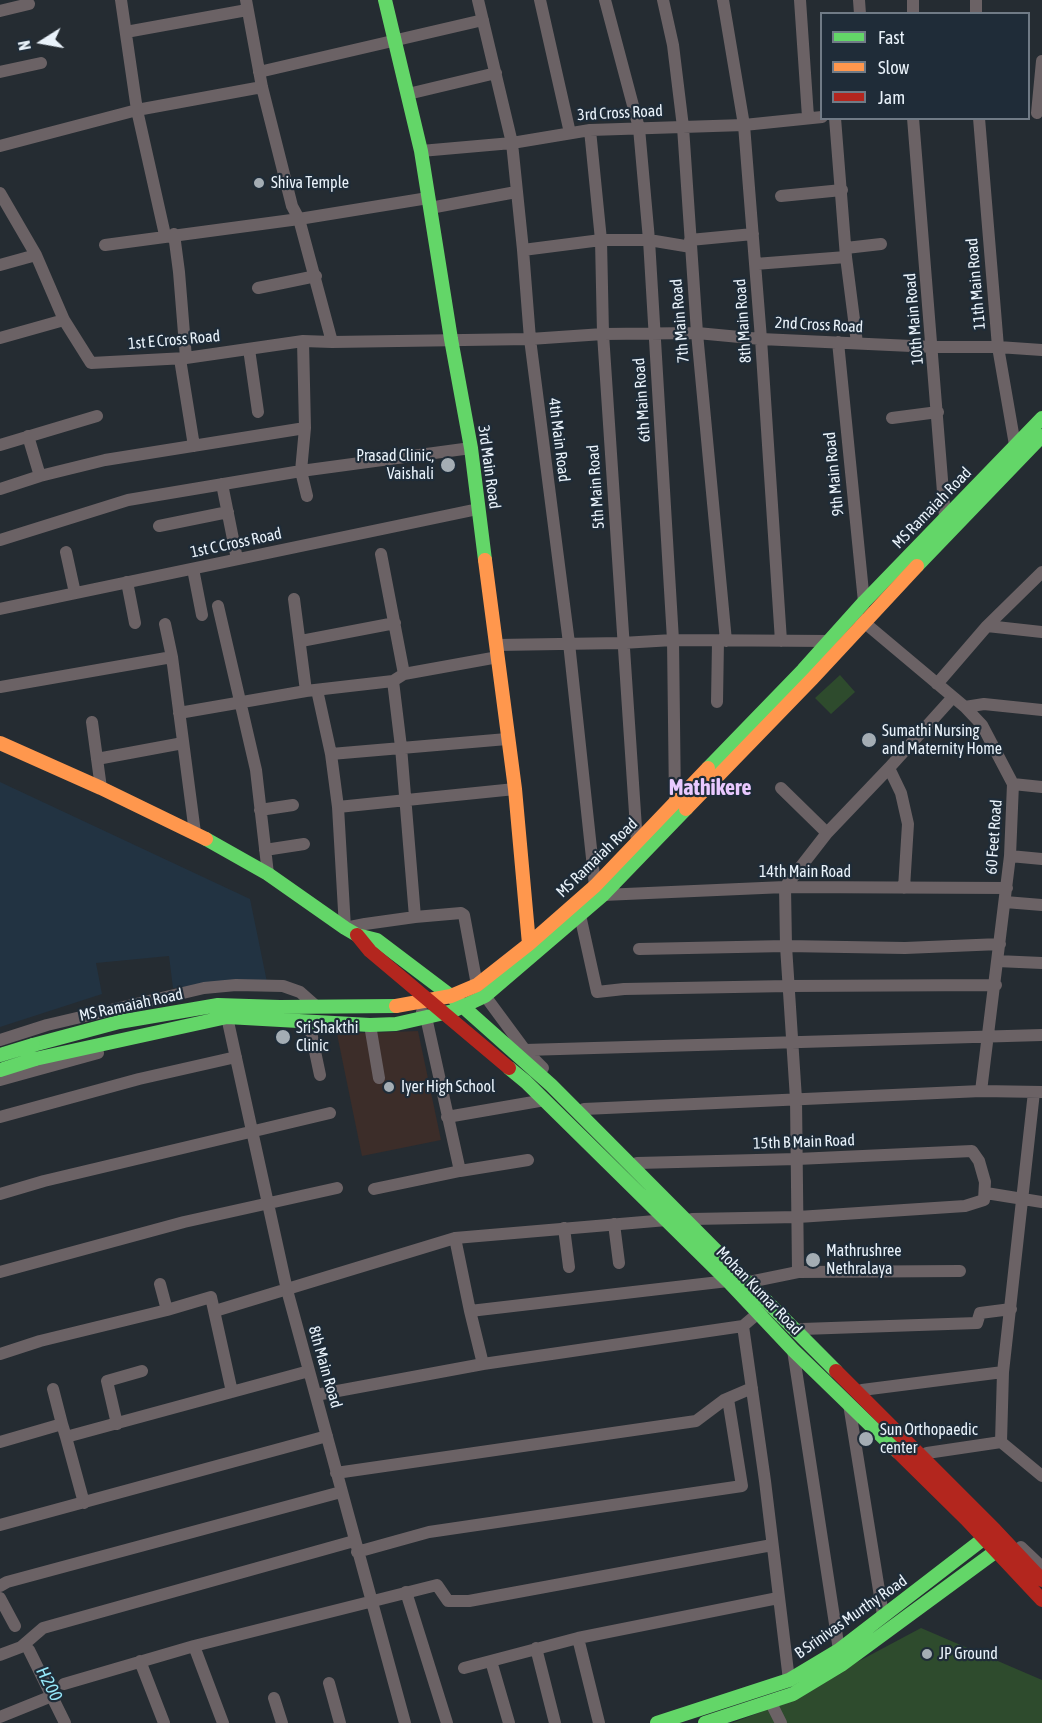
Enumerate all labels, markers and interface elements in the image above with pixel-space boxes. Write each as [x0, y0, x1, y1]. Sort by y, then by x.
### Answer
north arrow [12, 12, 72, 72]
legend [820, 12, 1030, 120]
text: Fast [878, 27, 905, 48]
text: N [15, 39, 34, 52]
text: Slow [878, 57, 909, 78]
text: Jam [878, 87, 905, 108]
street label: 3rd Cross Road [577, 101, 663, 125]
place label: Shiva Temple [271, 173, 349, 193]
marker: Shiva Temple [252, 176, 266, 190]
street label: 11th Main Road [962, 237, 990, 331]
street label: 10th Main Road [900, 272, 928, 366]
street label: 7th Main Road [667, 278, 693, 364]
street label: 8th Main Road [730, 278, 756, 364]
street label: 2nd Cross Road [774, 313, 864, 337]
street label: 1st E Cross Road [127, 326, 221, 354]
street label: 6th Main Road [629, 357, 655, 443]
street label: 4th Main Road [544, 397, 574, 483]
street label: 3rd Main Road [474, 424, 504, 510]
street label: 9th Main Road [820, 431, 848, 517]
street label: 5th Main Road [583, 444, 609, 530]
place label: Prasad Clinic, Vaishali [356, 446, 434, 484]
marker: Prasad Clinic, Vaishali [439, 456, 457, 474]
street label: MS Ramaiah Road [888, 463, 976, 553]
street label: 1st C Cross Road [189, 524, 283, 562]
place label: Sumathi Nursing and Maternity Home [882, 721, 1002, 759]
marker: Sumathi Nursing and Maternity Home [860, 731, 878, 749]
district label: Mathikere [669, 775, 751, 801]
street label: 60 Feet Road [982, 799, 1006, 875]
street label: MS Ramaiah Road [552, 814, 642, 902]
street label: 14th Main Road [759, 862, 851, 882]
street label: MS Ramaiah Road [77, 985, 185, 1025]
place label: Sri Shakthi Clinic [296, 1018, 358, 1056]
marker: Sri Shakthi Clinic [274, 1028, 292, 1046]
place label: Iyer High School [401, 1077, 495, 1097]
marker: Iyer High School [382, 1080, 396, 1094]
street label: 15th B Main Road [753, 1131, 855, 1153]
place label: Mathrushree Nethralaya [826, 1241, 902, 1279]
street label: Mohan Kumar Road [712, 1243, 806, 1339]
marker: Mathrushree Nethralaya [804, 1251, 822, 1269]
street label: 8th Main Road [304, 1324, 346, 1410]
place label: Sun Orthopaedic center [880, 1420, 978, 1458]
marker: Sun Orthopaedic center [857, 1430, 875, 1448]
street label: B Srinivas Murthy Road [791, 1571, 911, 1663]
place label: JP Ground [939, 1644, 998, 1664]
marker: JP Ground [920, 1647, 934, 1661]
water label: H200 [31, 1663, 67, 1705]

